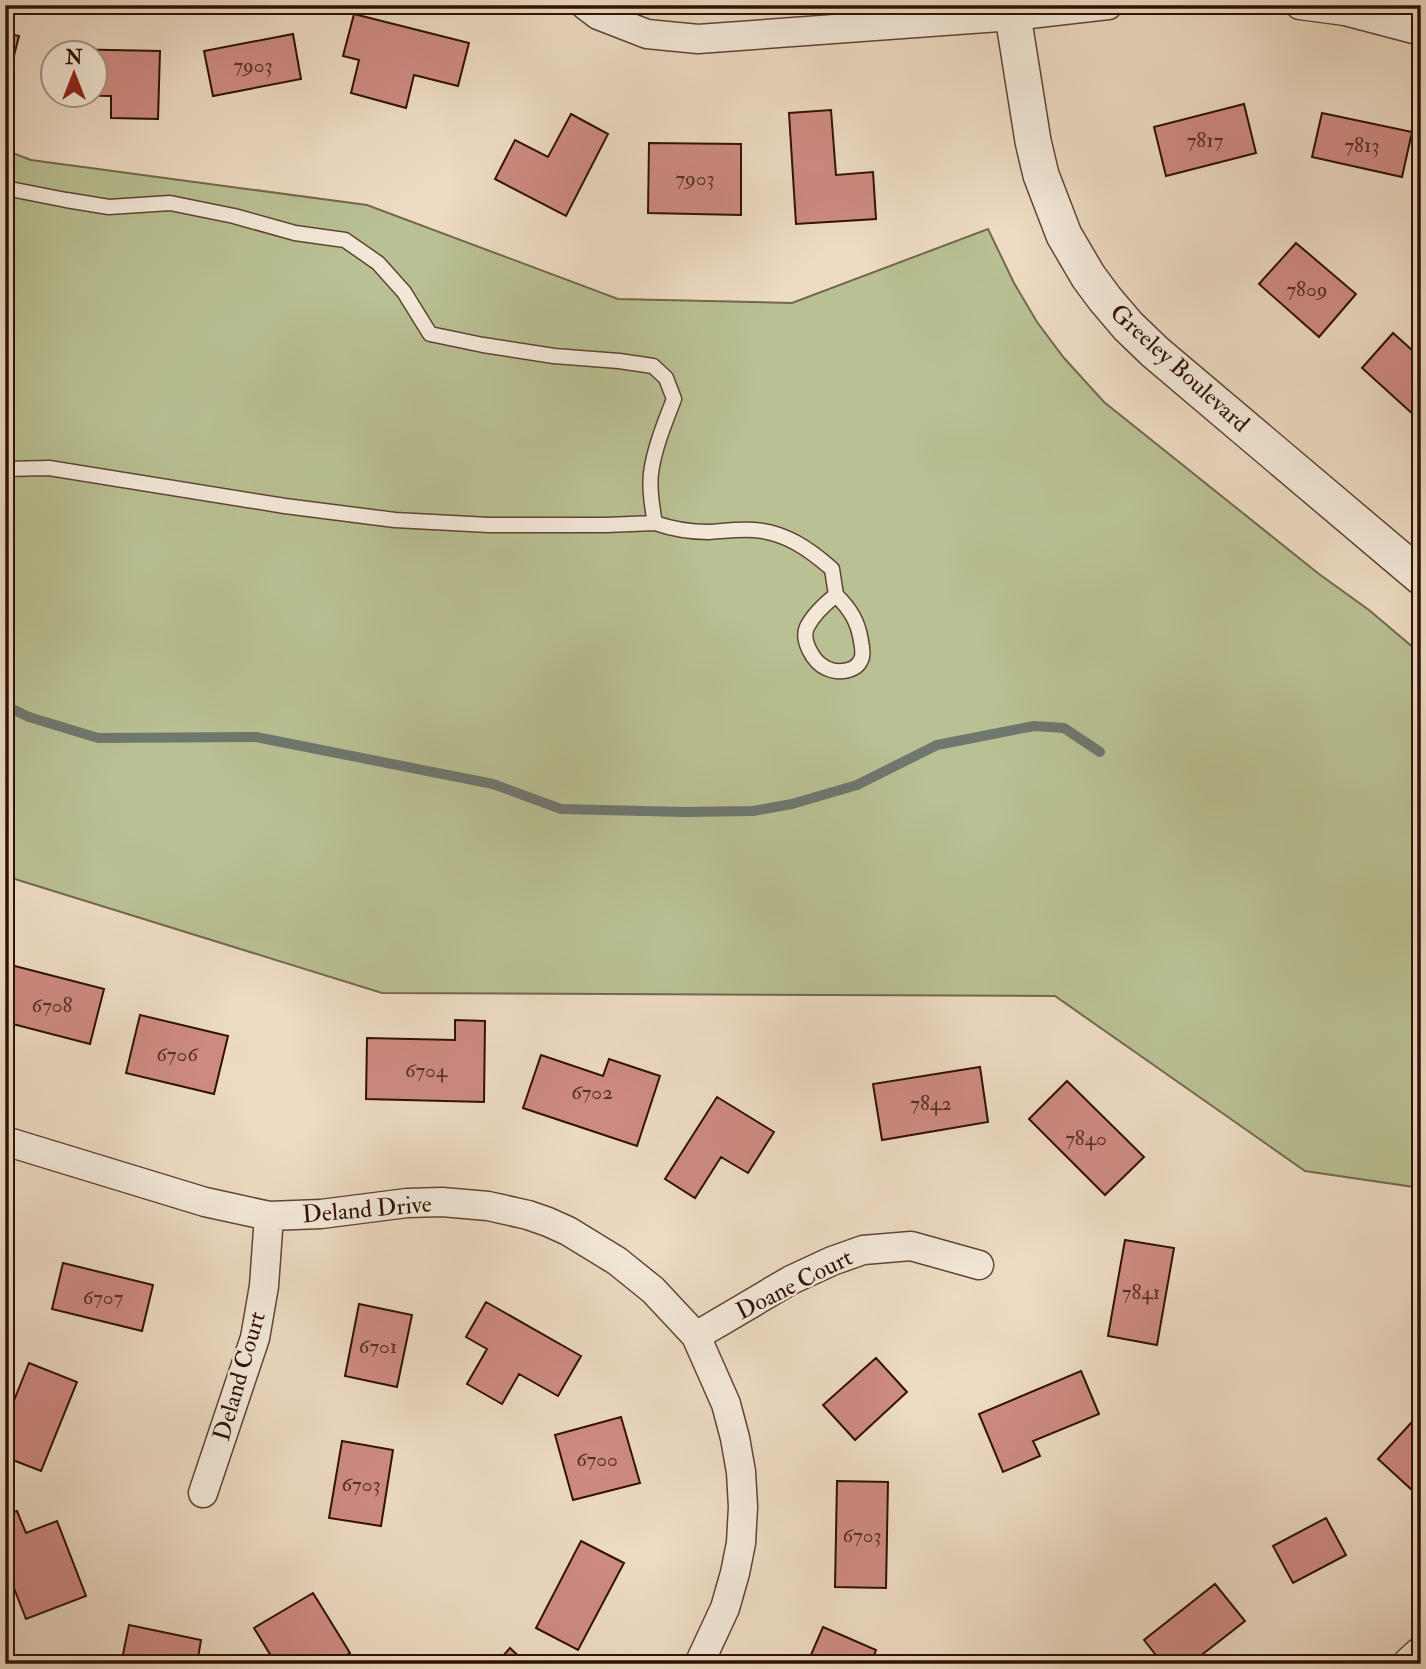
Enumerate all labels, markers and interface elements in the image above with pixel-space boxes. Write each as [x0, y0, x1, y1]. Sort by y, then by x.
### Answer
north arrow [38, 38, 108, 108]
text: N [64, 46, 83, 70]
house number: 7903 [233, 52, 273, 79]
house number: 7817 [1187, 127, 1224, 154]
house number: 7813 [1344, 132, 1380, 159]
house number: 7903 [675, 165, 715, 192]
house number: 7809 [1286, 276, 1328, 303]
street label: Greeley Boulevard [1103, 298, 1256, 439]
house number: 6708 [32, 992, 73, 1019]
house number: 6706 [156, 1041, 199, 1068]
house number: 6704 [405, 1057, 449, 1084]
house number: 6702 [571, 1079, 613, 1106]
house number: 7842 [910, 1090, 952, 1117]
house number: 7840 [1065, 1125, 1107, 1152]
street label: Deland Drive [301, 1188, 433, 1231]
street label: Doane Court [731, 1242, 858, 1327]
house number: 7841 [1122, 1279, 1160, 1306]
house number: 6707 [83, 1284, 124, 1311]
street label: Deland Court [206, 1308, 273, 1444]
house number: 6701 [359, 1333, 397, 1360]
house number: 6700 [576, 1446, 618, 1473]
house number: 6703 [342, 1471, 381, 1498]
house number: 6703 [843, 1522, 882, 1549]

